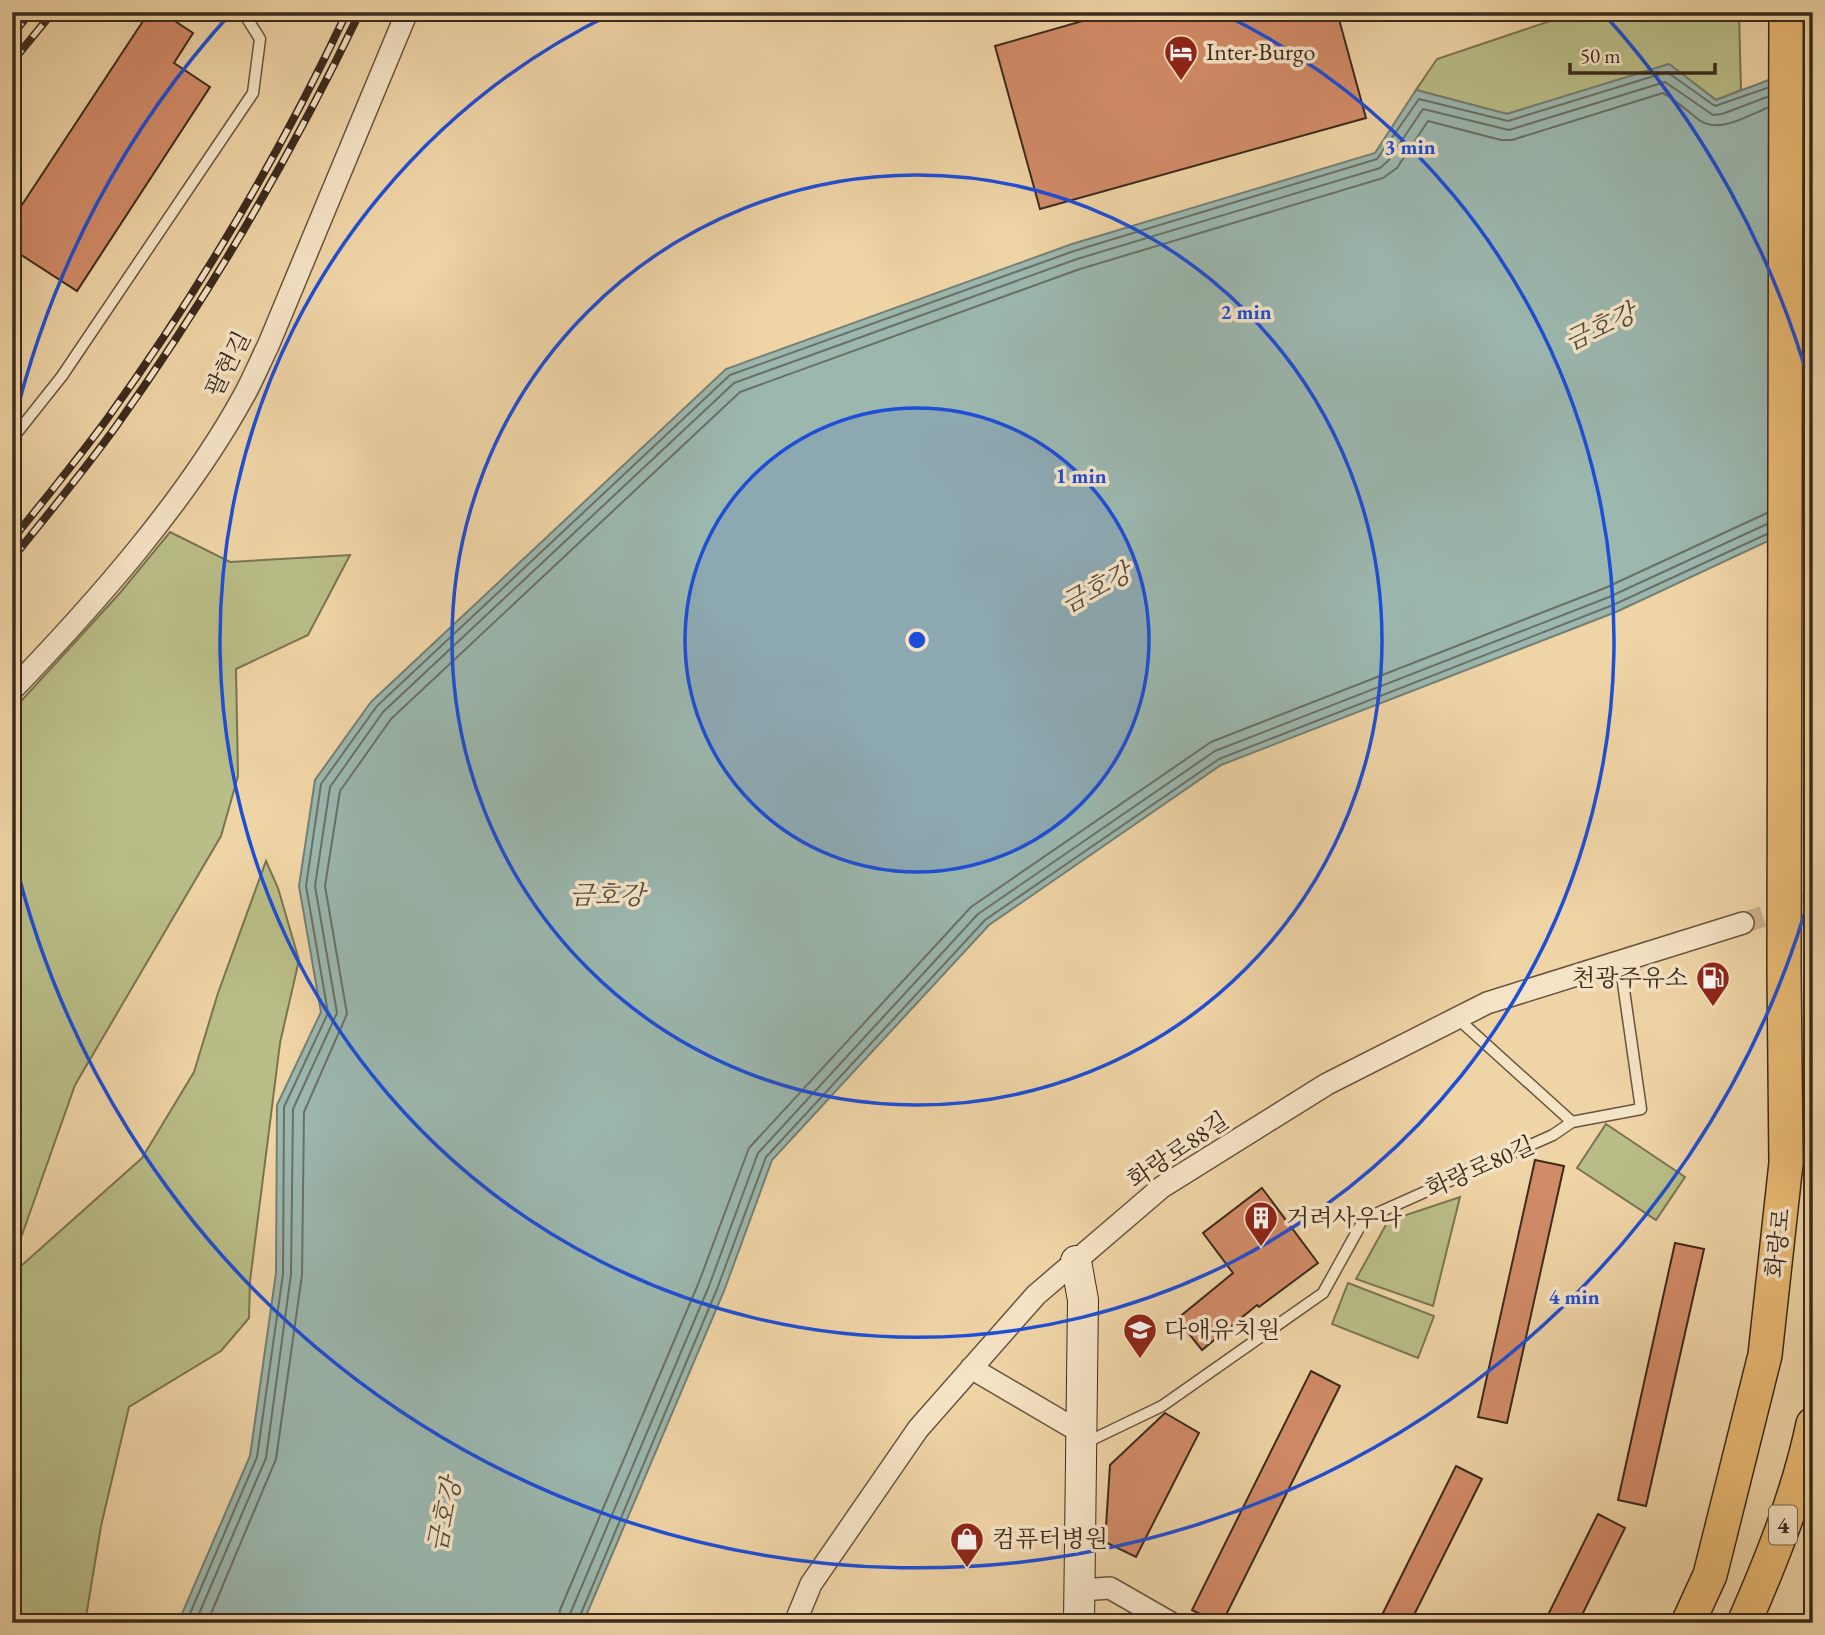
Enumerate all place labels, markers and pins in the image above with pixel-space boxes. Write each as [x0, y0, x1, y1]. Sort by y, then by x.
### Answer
hotel icon: Inter-Burgo [1162, 33, 1200, 82]
place label: Inter-Burgo [1206, 36, 1316, 67]
centre of rings [905, 628, 929, 652]
fuel station icon: 천광주유소 [1694, 959, 1732, 1008]
place label: 천광주유소 [1572, 962, 1688, 993]
building icon: 거려사우나 [1242, 1199, 1280, 1248]
place label: 거려사우나 [1286, 1202, 1403, 1233]
school or university icon: 다애유치원 [1121, 1311, 1159, 1360]
place label: 다애유치원 [1164, 1314, 1280, 1345]
shop icon: 컴퓨터병원 [948, 1520, 986, 1569]
place label: 컴퓨터병원 [992, 1523, 1108, 1554]

